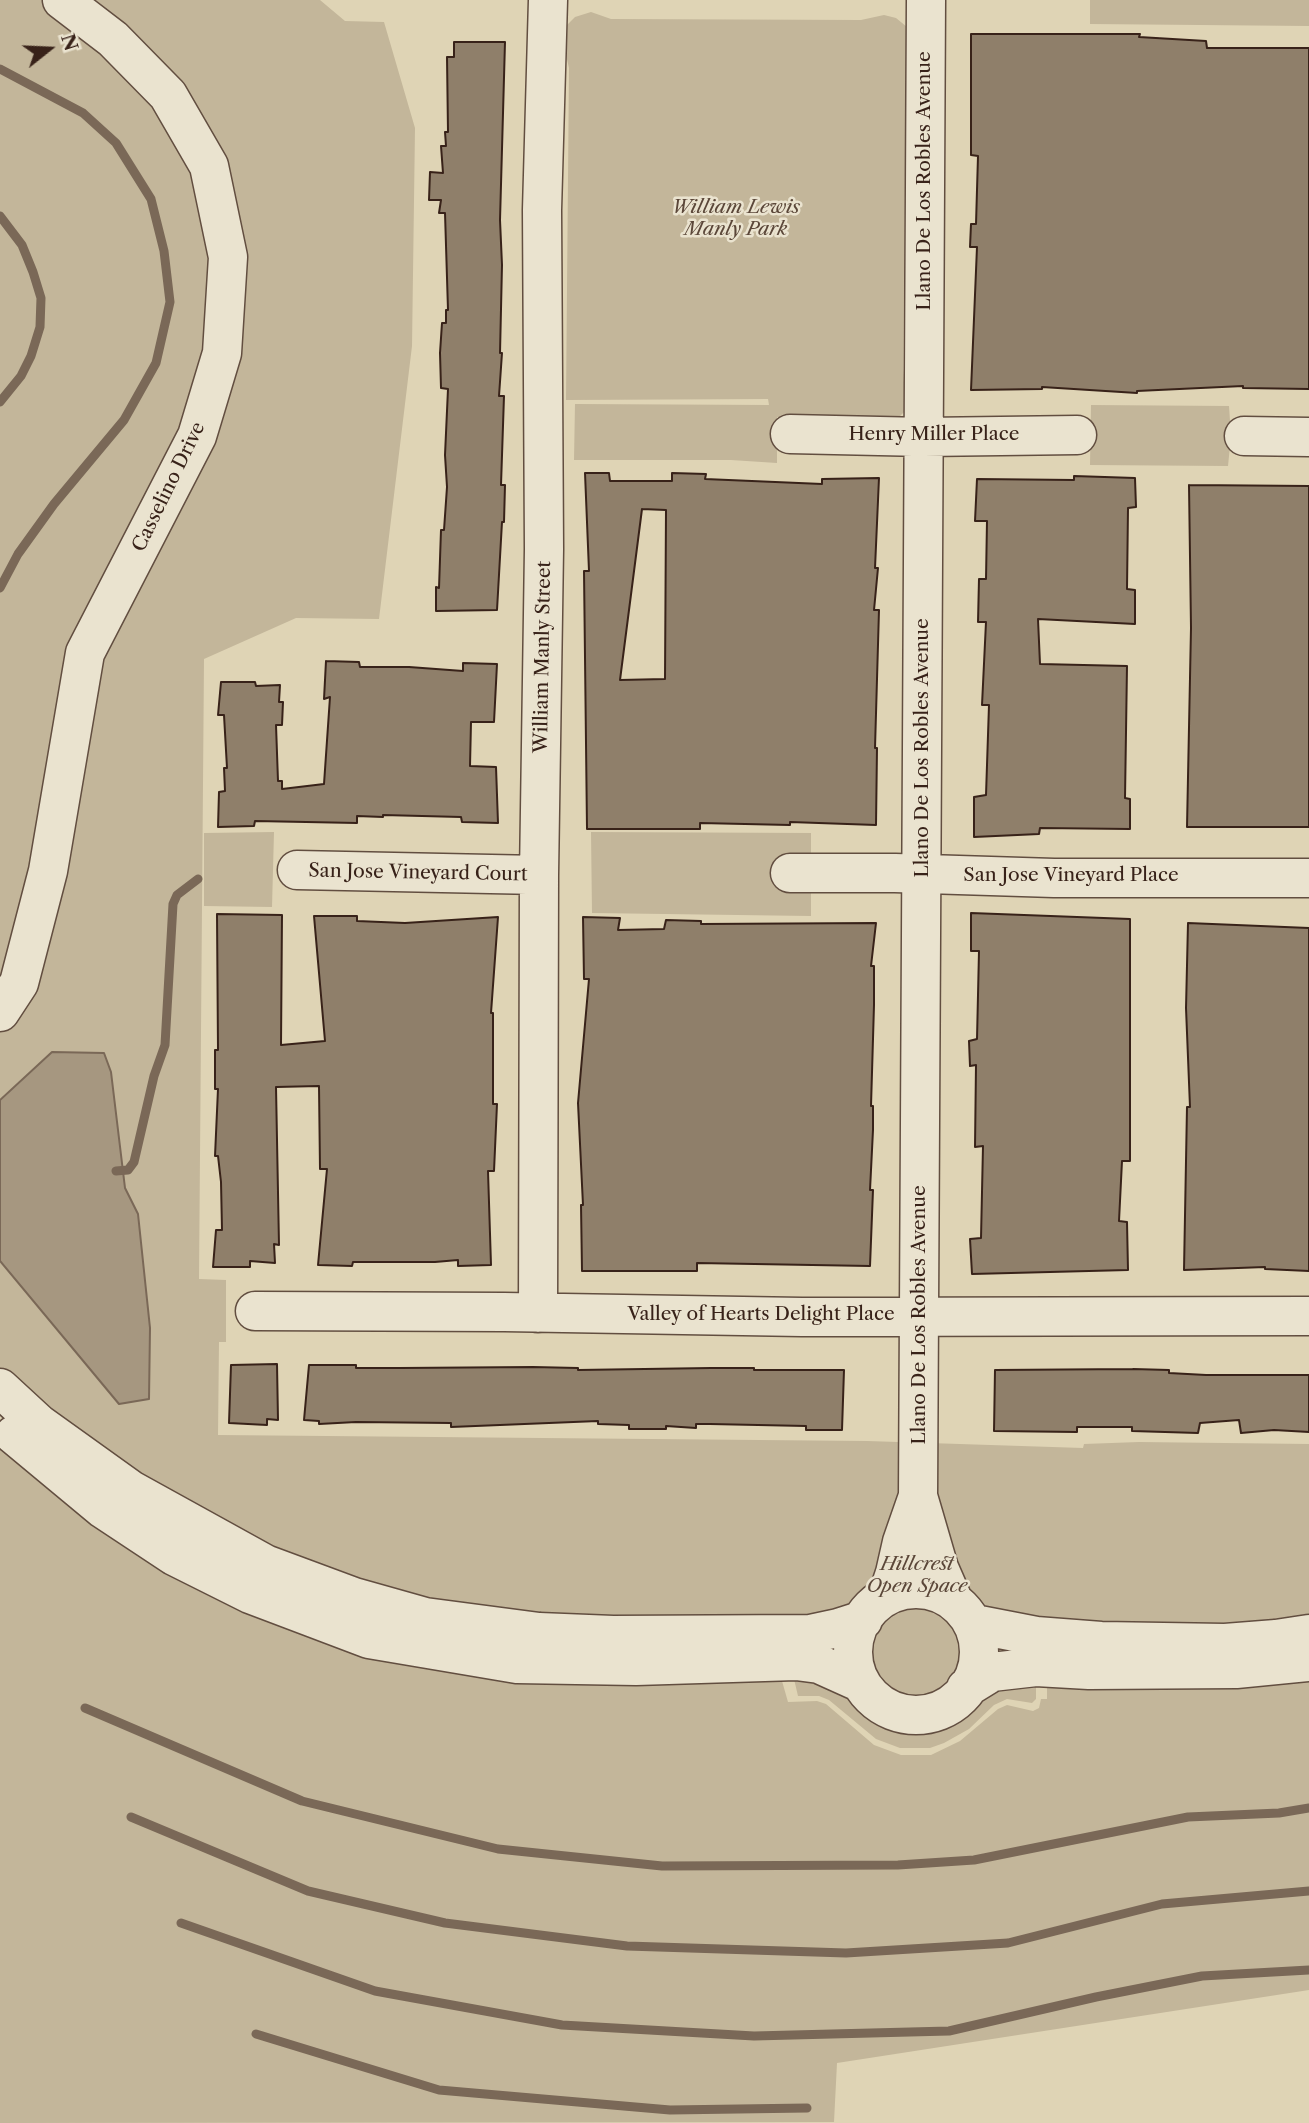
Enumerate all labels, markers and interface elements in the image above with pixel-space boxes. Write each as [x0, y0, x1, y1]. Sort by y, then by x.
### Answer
north arrow [14, 14, 84, 84]
text: N [56, 31, 83, 54]
street label: Llano De Los Robles Avenue [914, 51, 936, 311]
park label: William Lewis Manly Park [672, 197, 800, 241]
street label: Casselino Drive [128, 419, 210, 555]
street label: Henry Miller Place [849, 424, 1019, 446]
street label: William Manly Street [530, 561, 556, 753]
street label: Llano De Los Robles Avenue [912, 618, 934, 878]
street label: San Jose Vineyard Court [308, 860, 528, 886]
street label: San Jose Vineyard Place [963, 865, 1179, 887]
street label: Llano De Los Robles Avenue [909, 1185, 931, 1445]
street label: Valley of Hearts Delight Place [627, 1304, 895, 1326]
park label: Hillcrest Open Space [866, 1554, 968, 1598]

